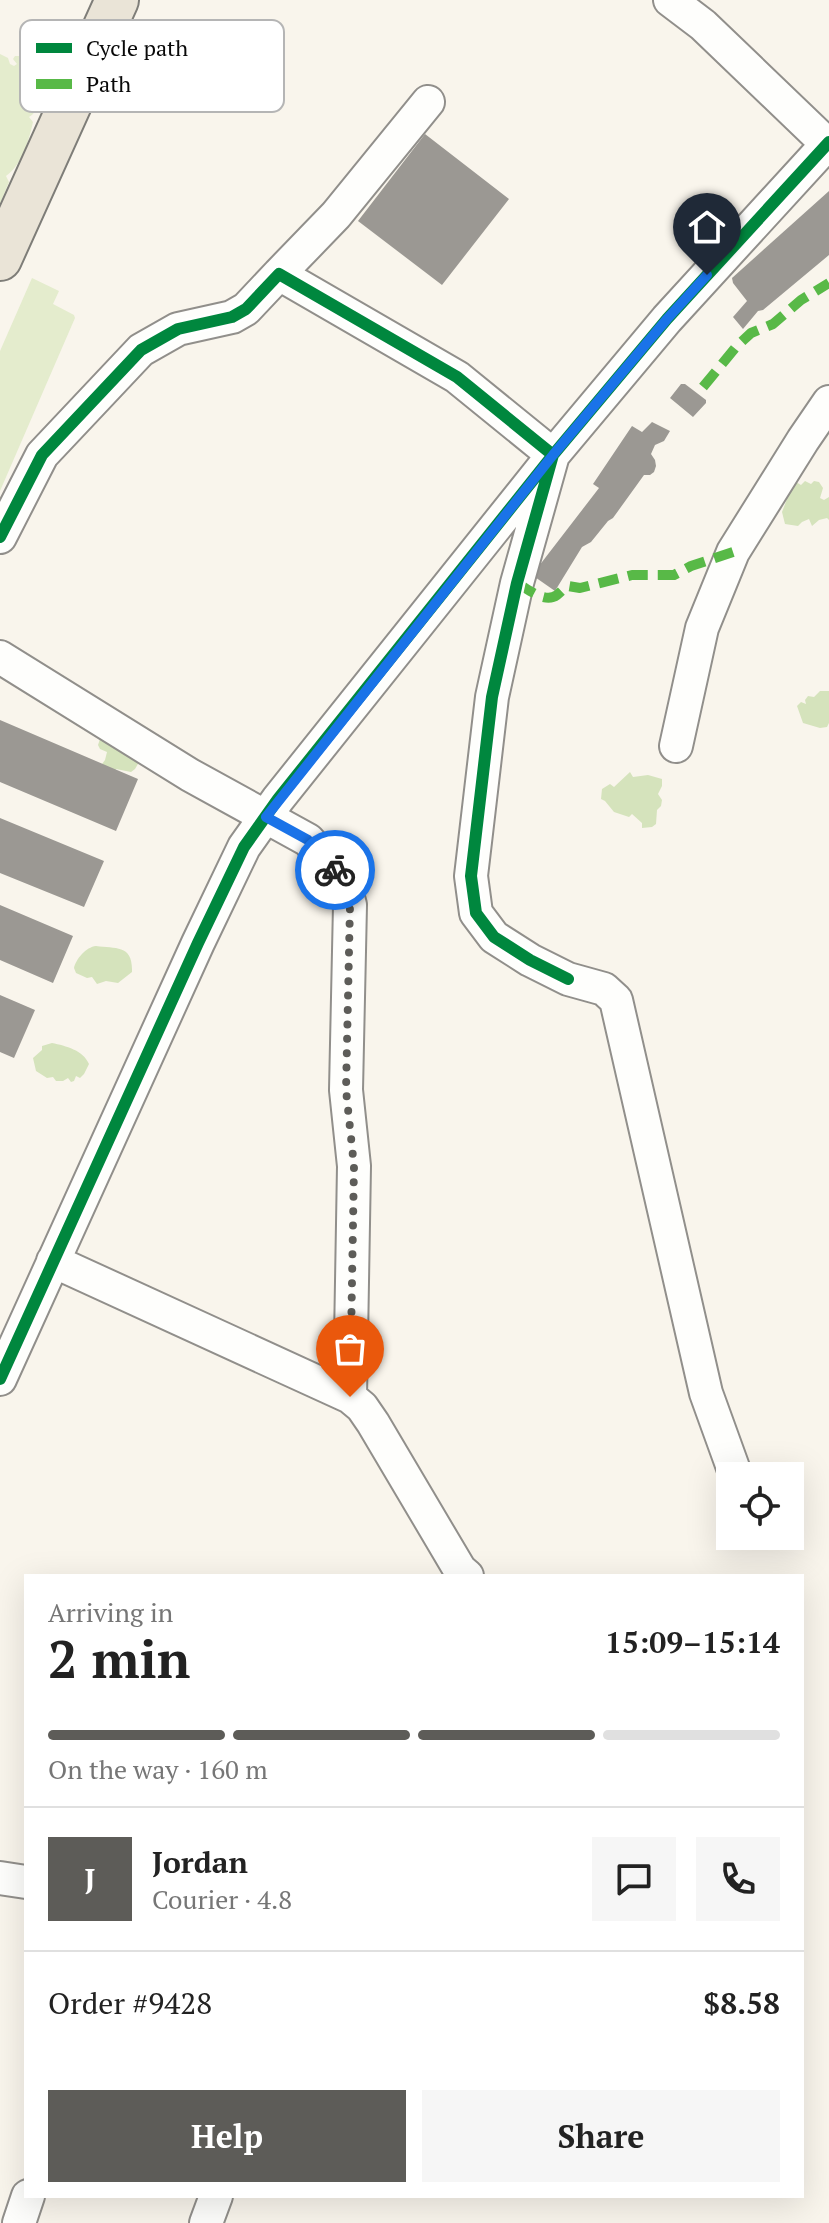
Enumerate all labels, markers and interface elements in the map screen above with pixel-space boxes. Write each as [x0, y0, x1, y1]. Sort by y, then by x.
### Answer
legend [20, 20, 284, 112]
text: Cycle path [86, 33, 188, 62]
text: Path [86, 69, 131, 98]
pin [673, 193, 741, 275]
icon: home [685, 205, 729, 249]
courier [295, 830, 375, 910]
icon: bike [313, 848, 357, 892]
pin [316, 1315, 384, 1397]
icon: bag [328, 1327, 372, 1371]
map controls [716, 1462, 804, 1550]
button: locate [716, 1462, 804, 1550]
text: Arriving in [48, 1595, 173, 1629]
text: 15:09–15:14 [605, 1622, 780, 1662]
text: 2 min [48, 1624, 190, 1693]
text: On the way · 160 m [48, 1752, 268, 1786]
button: chat [592, 1837, 676, 1921]
button: phone [696, 1837, 780, 1921]
text: Jordan [152, 1842, 248, 1882]
text: J [85, 1859, 95, 1899]
text: Courier · 4.8 [152, 1882, 292, 1916]
text: Order #9428 [48, 1983, 212, 2023]
text: $8.58 [703, 1983, 780, 2023]
button: Help [48, 2090, 406, 2182]
button: Share [422, 2090, 780, 2182]

